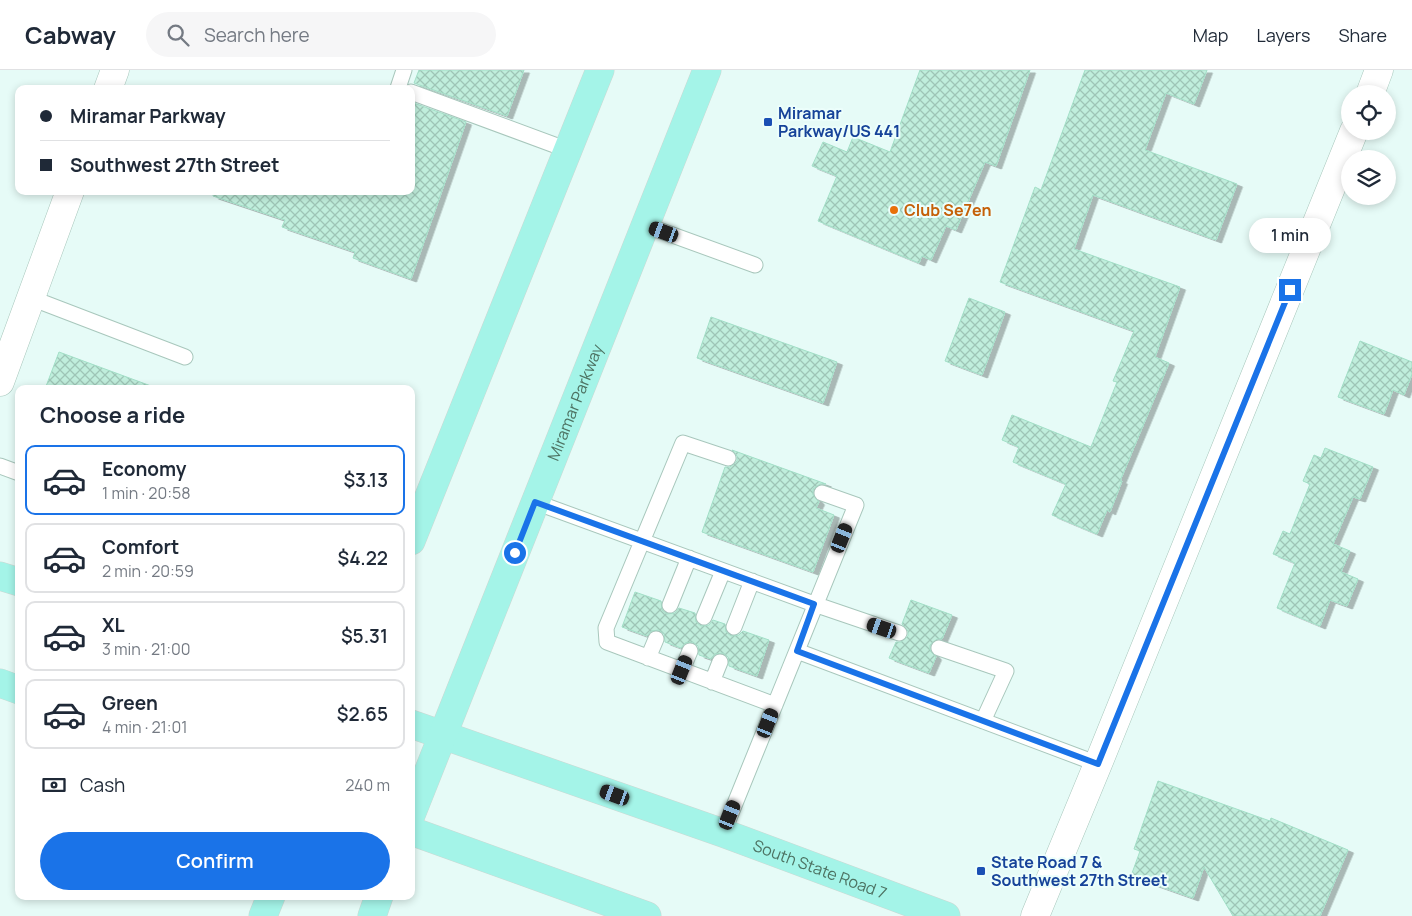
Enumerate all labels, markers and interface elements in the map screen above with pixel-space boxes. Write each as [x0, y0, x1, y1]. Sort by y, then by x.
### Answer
search box [146, 12, 496, 57]
text: Cabway [25, 18, 116, 51]
icon: search [164, 21, 192, 49]
text: Search here [204, 22, 310, 48]
text: Map [1193, 23, 1228, 47]
text: Layers [1256, 23, 1310, 47]
text: Share [1338, 23, 1387, 47]
map controls [1341, 85, 1396, 205]
button: locate [1341, 85, 1396, 140]
place label: Miramar Parkway/US 441 [778, 102, 900, 142]
text: Miramar Parkway [70, 103, 226, 129]
marker: Miramar Parkway/US 441 [762, 116, 774, 128]
button: layers [1341, 150, 1396, 205]
text: Southwest 27th Street [70, 152, 279, 178]
place label: Club Se7en [904, 199, 991, 221]
marker: Club Se7en [888, 204, 900, 216]
callout: 1 min [1249, 218, 1331, 252]
car [647, 220, 680, 244]
text: 1 min [1271, 224, 1309, 246]
route end [1279, 279, 1301, 301]
street label: Miramar Parkway [542, 340, 608, 464]
text: Choose a ride [40, 400, 185, 430]
text: Economy [102, 456, 186, 482]
icon: car [42, 458, 87, 503]
text: $3.13 [343, 467, 388, 493]
text: 1 min · 20:58 [102, 482, 190, 504]
car [829, 521, 854, 555]
text: Comfort [102, 534, 179, 560]
icon: car [42, 536, 87, 581]
route start [504, 542, 526, 564]
text: $4.22 [337, 545, 388, 571]
text: 2 min · 20:59 [102, 560, 194, 582]
text: XL [102, 612, 125, 638]
icon: car [42, 614, 87, 659]
car [865, 616, 898, 640]
text: $5.31 [341, 623, 388, 649]
text: 3 min · 21:00 [102, 638, 191, 660]
car [669, 653, 694, 687]
text: Green [102, 690, 158, 716]
icon: car [42, 692, 87, 737]
text: $2.65 [337, 701, 388, 727]
car [755, 706, 780, 740]
text: 4 min · 21:01 [102, 716, 188, 738]
icon: cash [40, 771, 68, 799]
text: Cash [80, 772, 125, 798]
text: 240 m [345, 774, 390, 796]
car [598, 783, 631, 807]
car [717, 798, 742, 832]
button: Confirm [40, 832, 390, 890]
street label: South State Road 7 [750, 834, 890, 904]
place label: State Road 7 & Southwest 27th Street [991, 851, 1167, 891]
marker: State Road 7 & Southwest 27th Street [975, 865, 987, 877]

